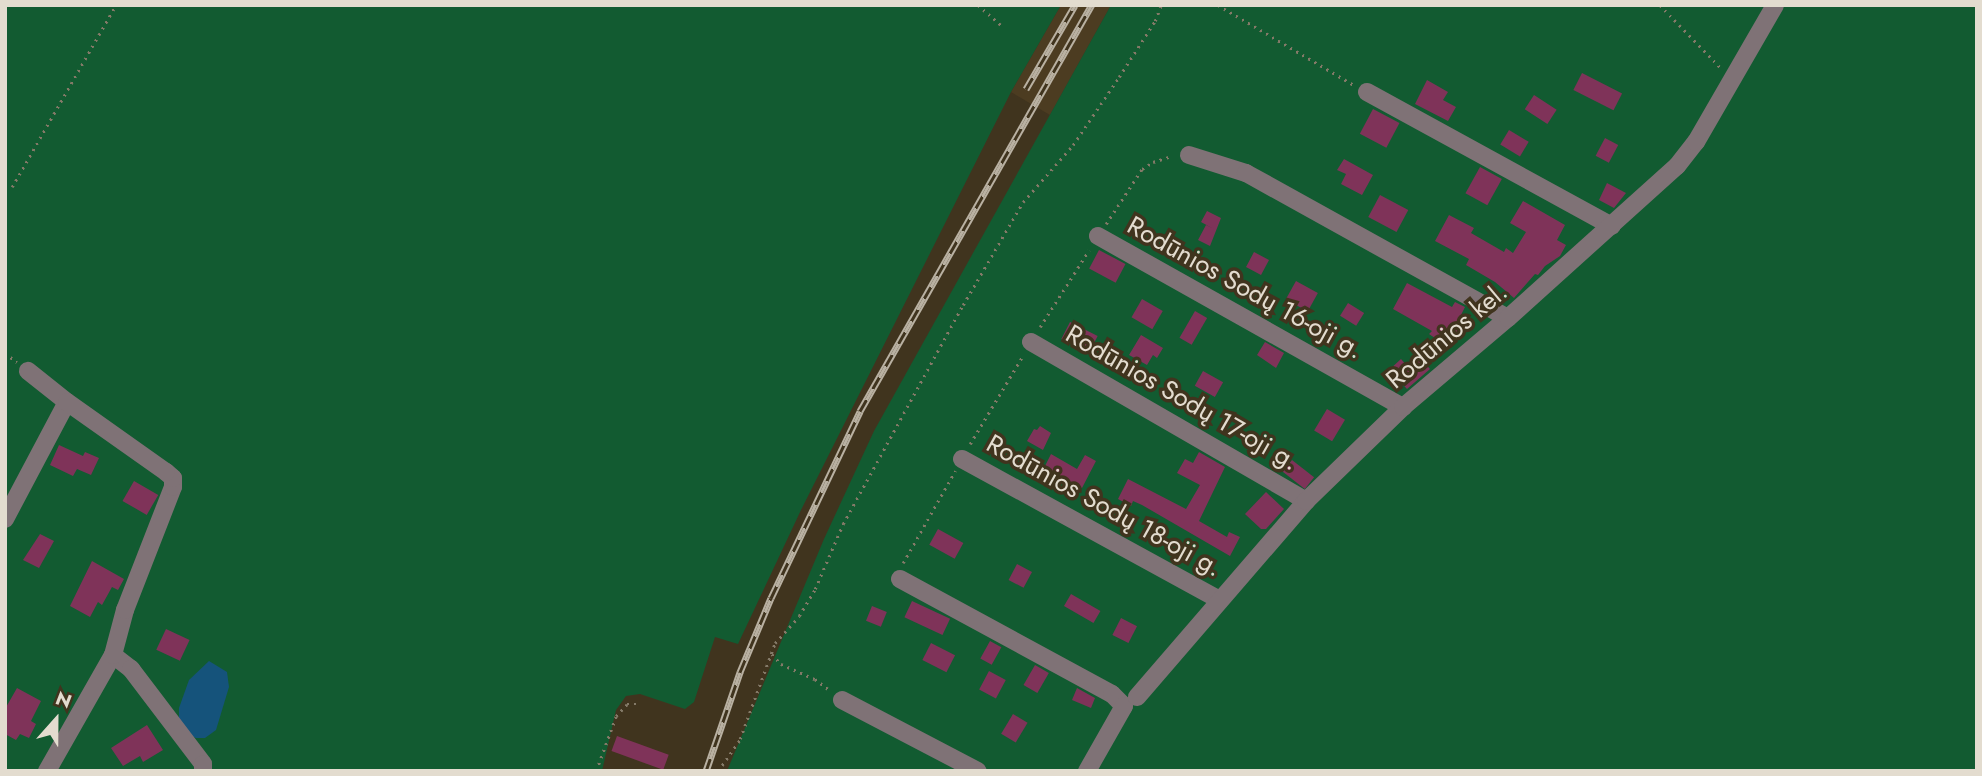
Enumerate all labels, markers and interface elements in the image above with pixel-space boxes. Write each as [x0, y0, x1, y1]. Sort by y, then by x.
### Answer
street label: Rodūnios Sodų 16-oji g. [1122, 210, 1368, 366]
street label: Rodūnios kel. [1380, 276, 1514, 396]
street label: Rodūnios Sodų 17-oji g. [1060, 319, 1304, 477]
street label: Rodūnios Sodų 18-oji g. [981, 428, 1227, 584]
north arrow [21, 685, 91, 755]
text: N [52, 685, 76, 715]

